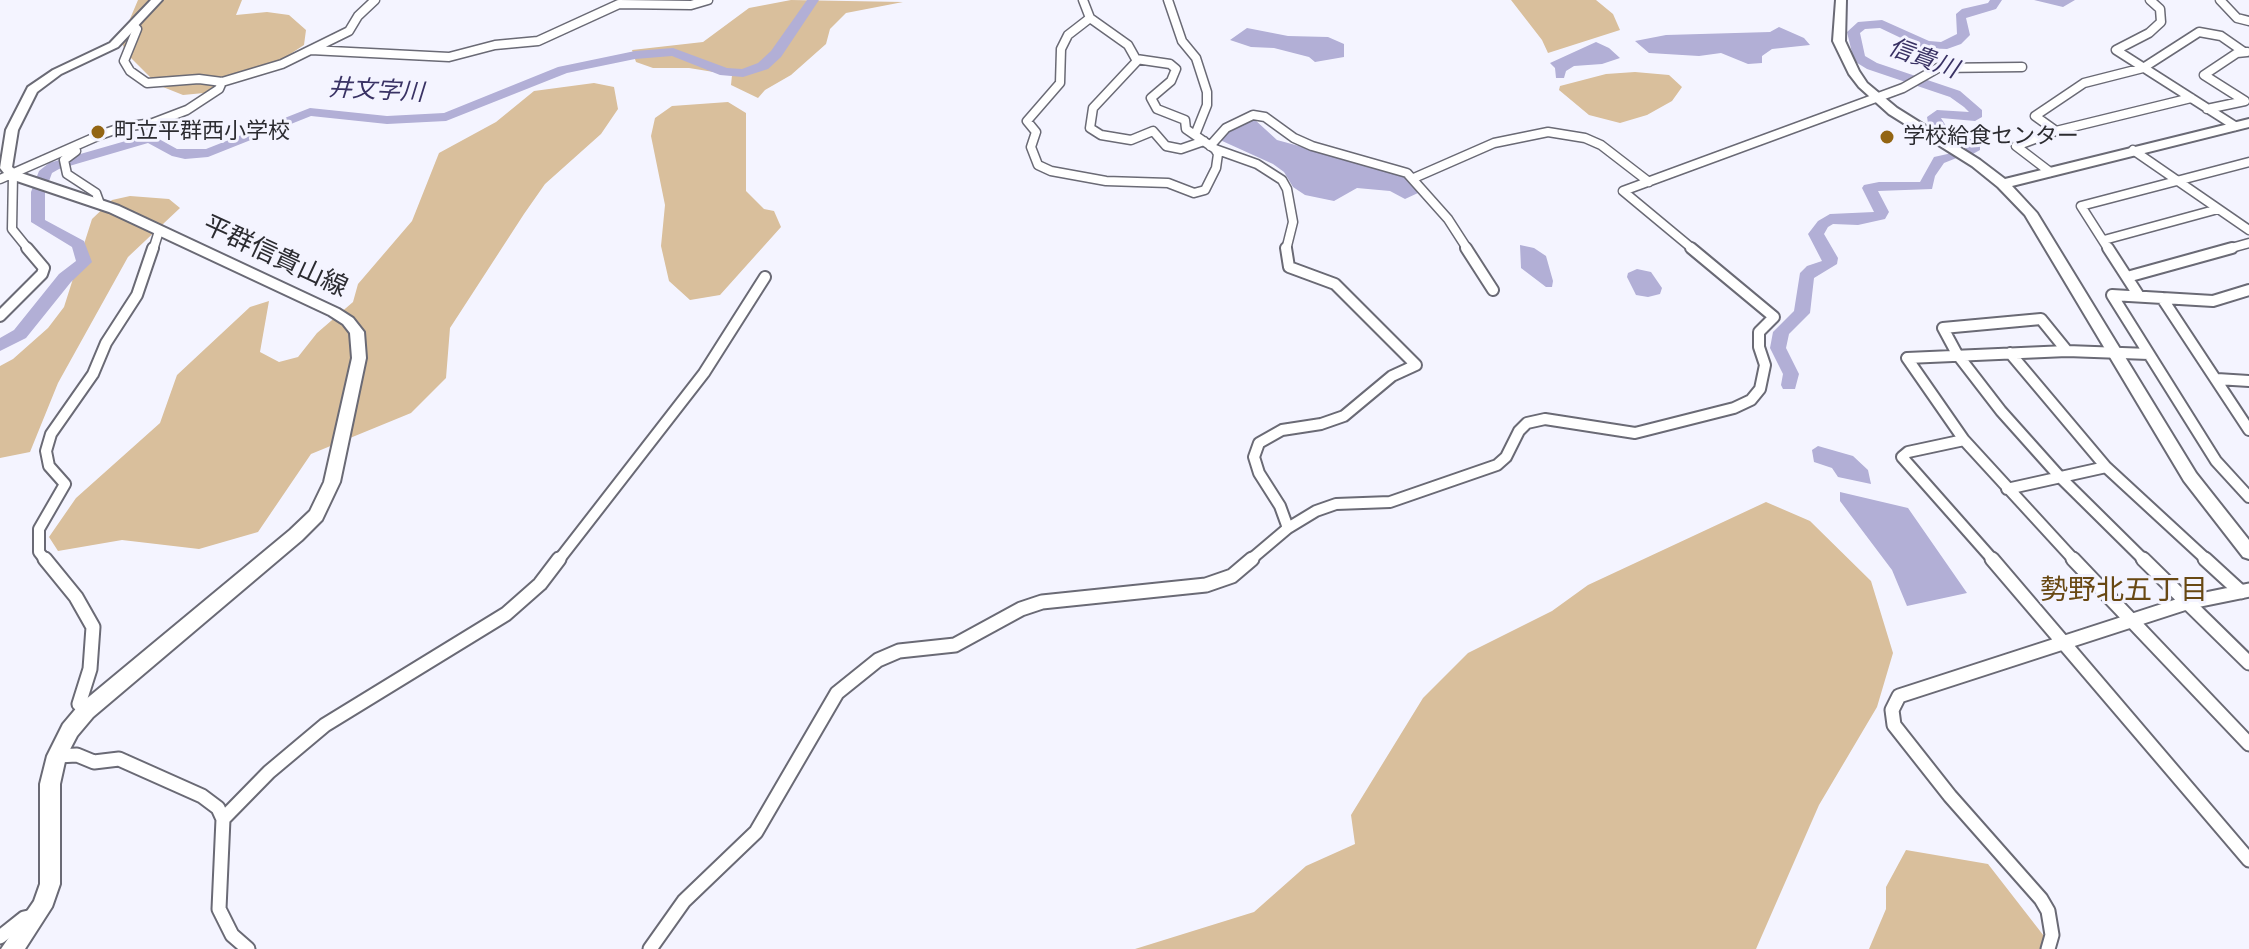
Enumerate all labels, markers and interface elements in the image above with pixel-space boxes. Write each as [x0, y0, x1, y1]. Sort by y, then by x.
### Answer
water label: 信貴川 [1884, 33, 1962, 85]
water label: 井文字川 [327, 74, 425, 108]
place label: 町立平群西小学校 [114, 119, 290, 145]
marker: 町立平群西小学校 [89, 123, 107, 141]
place label: 学校給食センター [1903, 124, 2079, 150]
marker: 学校給食センター [1878, 128, 1896, 146]
street label: 平群信貴山線 [198, 210, 352, 304]
district label: 勢野北五丁目 [2040, 574, 2208, 608]

